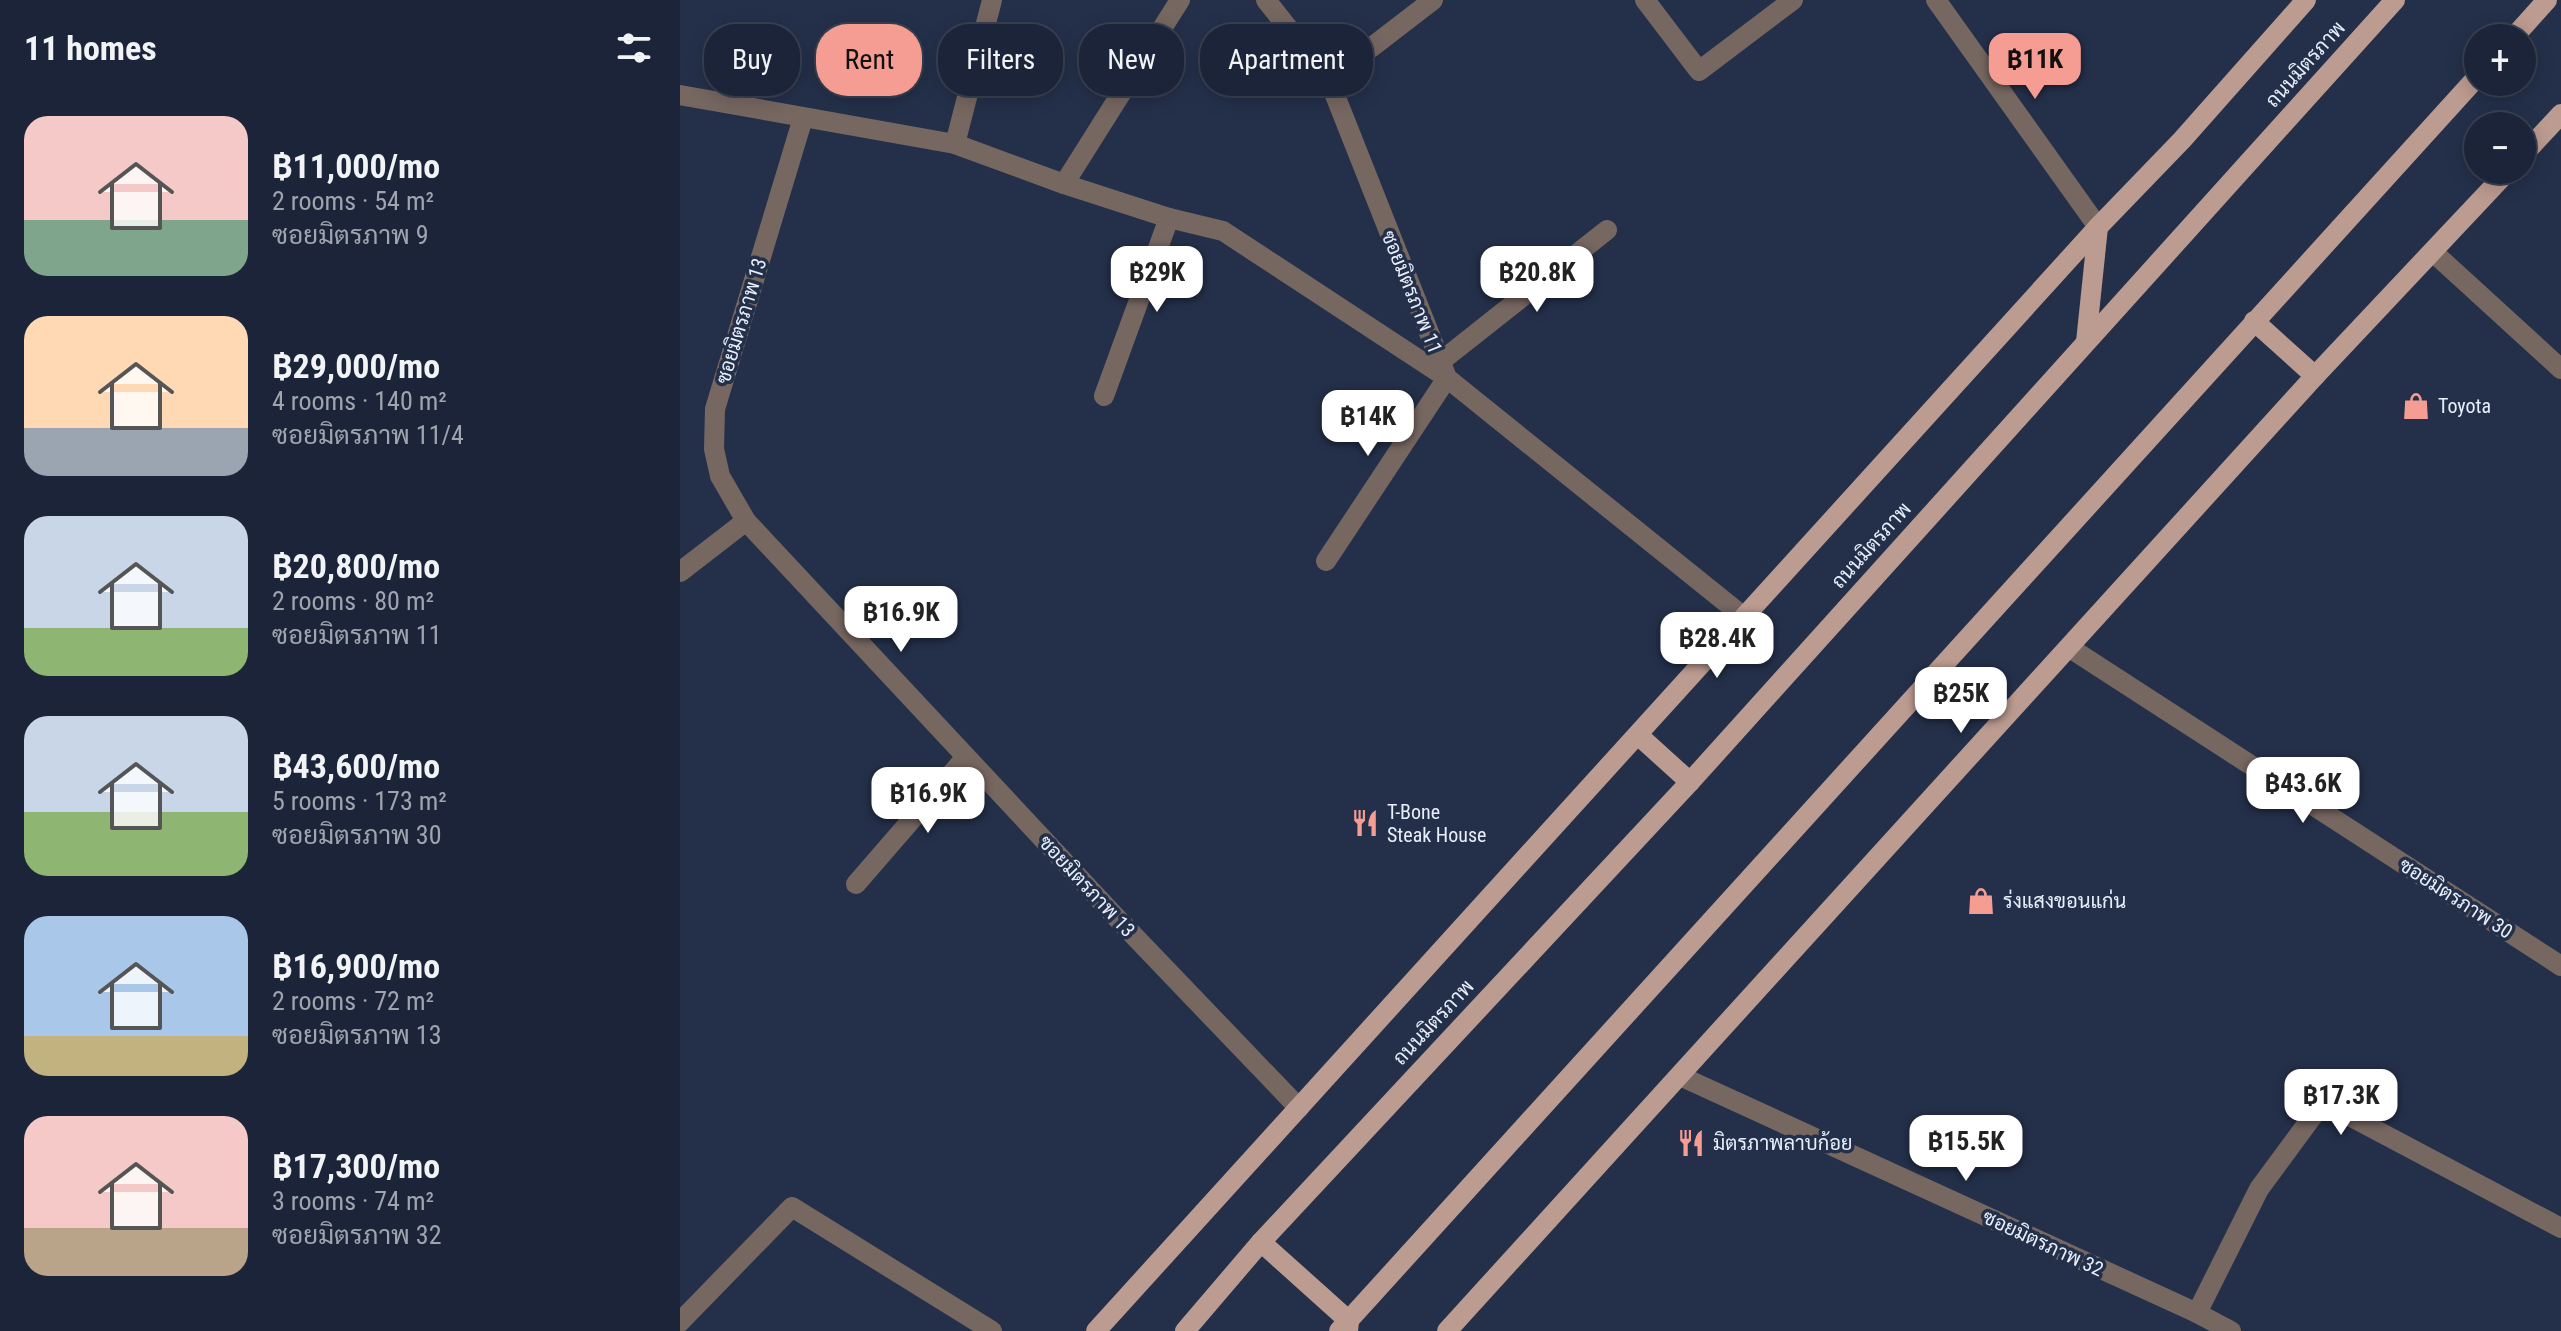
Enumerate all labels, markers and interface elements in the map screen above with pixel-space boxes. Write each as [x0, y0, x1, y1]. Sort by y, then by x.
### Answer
street label: ถนนมิตรภาพ [2260, 16, 2350, 112]
chip: Buy [704, 24, 800, 96]
chip: Rent [816, 24, 922, 96]
chip: Filters [938, 24, 1063, 96]
chip: New [1079, 24, 1184, 96]
chip: Apartment [1200, 24, 1373, 96]
map controls [2464, 24, 2536, 184]
button: + [2464, 24, 2536, 96]
icon: filters [612, 26, 656, 70]
text: 11 homes [24, 28, 157, 68]
pin: ฿11K [1988, 33, 2082, 101]
text: ฿11K [2007, 44, 2063, 74]
button: − [2464, 112, 2536, 184]
text: ฿11,000/mo [272, 146, 440, 186]
icon: home [88, 148, 184, 244]
text: 2 rooms · 54 m² [272, 186, 434, 216]
text: ซอยมิตรภาพ 9 [272, 220, 429, 250]
street label: ซอยมิตรภาพ 11 [1376, 227, 1448, 357]
pin: ฿29K [1110, 246, 1204, 314]
pin: ฿20.8K [1472, 246, 1602, 314]
street label: ซอยมิตรภาพ 13 [710, 255, 772, 387]
text: ฿29K [1129, 257, 1185, 287]
text: ฿20.8K [1498, 257, 1576, 287]
text: ฿29,000/mo [272, 346, 440, 386]
icon: home [88, 348, 184, 444]
text: 4 rooms · 140 m² [272, 386, 447, 416]
pin: ฿14K [1321, 390, 1415, 458]
shop icon: Toyota [2401, 391, 2431, 421]
place label: Toyota [2438, 394, 2491, 418]
text: ฿14K [1340, 401, 1396, 431]
text: ซอยมิตรภาพ 11/4 [272, 420, 464, 450]
street label: ถนนมิตรภาพ [1826, 497, 1916, 593]
text: ฿20,800/mo [272, 546, 440, 586]
icon: home [88, 548, 184, 644]
text: 2 rooms · 80 m² [272, 586, 434, 616]
pin: ฿16.9K [836, 586, 966, 654]
text: ฿16.9K [862, 597, 940, 627]
pin: ฿28.4K [1652, 612, 1782, 680]
text: ซอยมิตรภาพ 11 [272, 620, 441, 650]
text: ฿28.4K [1678, 623, 1756, 653]
pin: ฿25K [1914, 667, 2008, 735]
text: ฿25K [1933, 678, 1989, 708]
text: ฿43,600/mo [272, 746, 440, 786]
icon: home [88, 748, 184, 844]
pin: ฿43.6K [2238, 757, 2368, 825]
pin: ฿16.9K [863, 767, 993, 835]
text: ฿43.6K [2264, 768, 2342, 798]
text: ฿16.9K [889, 778, 967, 808]
text: 5 rooms · 173 m² [272, 786, 447, 816]
place label: T-Bone Steak House [1387, 800, 1486, 847]
restaurant icon: T-Bone Steak House [1350, 808, 1380, 838]
text: ซอยมิตรภาพ 30 [272, 820, 441, 850]
street label: ซอยมิตรภาพ 13 [1034, 830, 1140, 942]
street label: ซอยมิตรภาพ 30 [2395, 852, 2517, 944]
shop icon: ร่งแสงขอนแก่น [1966, 886, 1996, 916]
place label: ร่งแสงขอนแก่น [2003, 889, 2126, 913]
text: ฿16,900/mo [272, 946, 440, 986]
icon: home [88, 948, 184, 1044]
street label: ถนนมิตรภาพ [1388, 974, 1478, 1070]
text: 2 rooms · 72 m² [272, 986, 434, 1016]
text: ซอยมิตรภาพ 13 [272, 1020, 441, 1050]
pin: ฿17.3K [2276, 1069, 2406, 1137]
text: ฿17.3K [2302, 1080, 2380, 1110]
pin: ฿15.5K [1901, 1115, 2031, 1183]
text: ฿15.5K [1927, 1126, 2005, 1156]
restaurant icon: มิตรภาพลาบก้อย [1676, 1128, 1706, 1158]
place label: มิตรภาพลาบก้อย [1713, 1131, 1852, 1155]
text: ฿17,300/mo [272, 1146, 440, 1186]
icon: home [88, 1148, 184, 1244]
text: 3 rooms · 74 m² [272, 1186, 434, 1216]
street label: ซอยมิตรภาพ 32 [1979, 1205, 2107, 1281]
text: ซอยมิตรภาพ 32 [272, 1220, 441, 1250]

